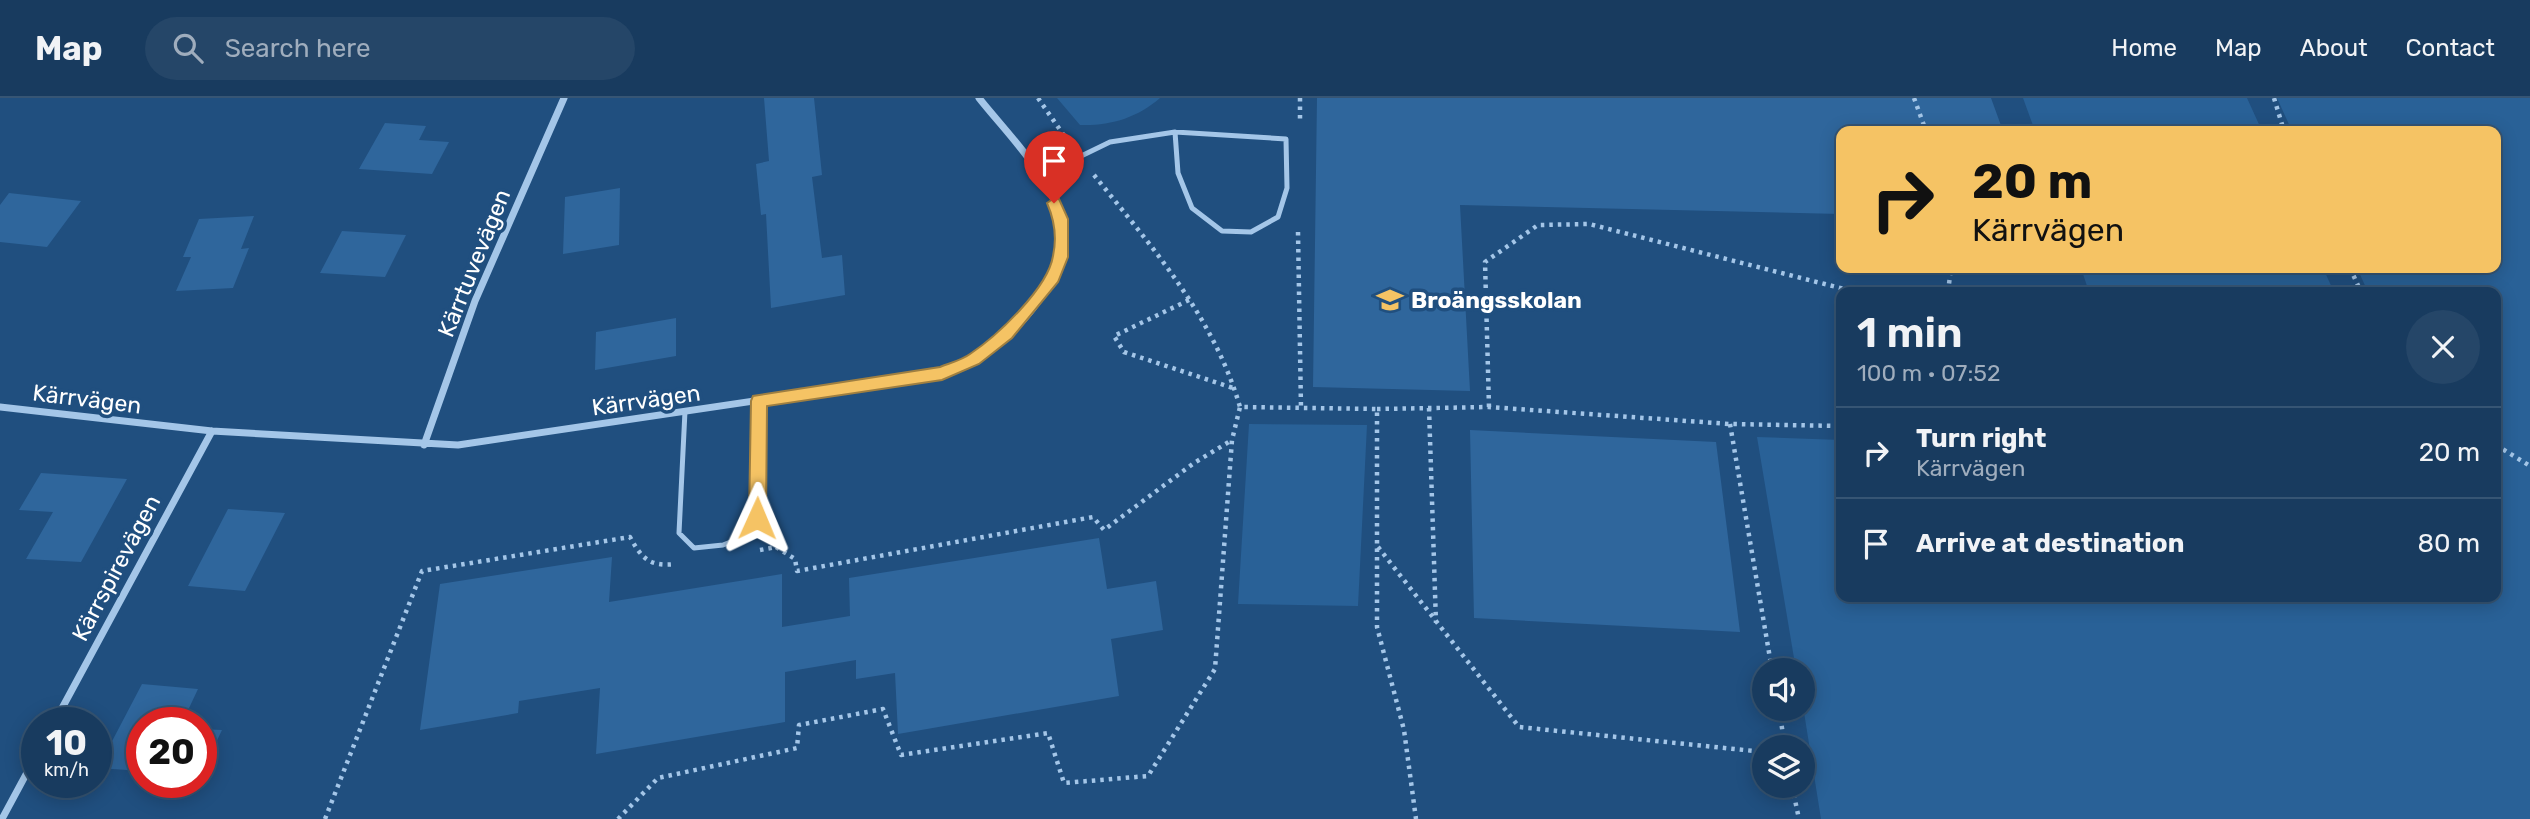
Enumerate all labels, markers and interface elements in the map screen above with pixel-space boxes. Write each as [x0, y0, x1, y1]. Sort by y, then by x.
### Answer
search box [145, 17, 635, 80]
text: Map [35, 29, 103, 68]
icon: search [169, 29, 207, 67]
text: Search here [225, 33, 370, 64]
text: Home [2111, 34, 2177, 62]
text: Map [2215, 34, 2262, 62]
text: About [2300, 34, 2368, 62]
text: Contact [2406, 34, 2495, 62]
pin [1024, 131, 1084, 203]
icon: arrive [1035, 142, 1073, 180]
text: 20 m [1972, 152, 2093, 210]
icon: right [1857, 154, 1948, 245]
street label: Kärrtuvevägen [432, 185, 516, 341]
text: Kärrvägen [1972, 211, 2124, 249]
school or university icon: Broängsskolan [1375, 285, 1405, 315]
place label: Broängsskolan [1411, 286, 1582, 314]
text: 1 min [1857, 308, 1963, 358]
button: close [2406, 310, 2480, 384]
text: 100 m · 07:52 [1857, 359, 2000, 387]
street label: Kärrvägen [31, 378, 143, 420]
street label: Kärrvägen [590, 379, 702, 421]
text: Turn right [1916, 423, 2046, 454]
icon: right [1857, 434, 1895, 472]
text: 20 m [2419, 437, 2480, 468]
text: Kärrvägen [1916, 454, 2025, 482]
position arrow [720, 481, 794, 555]
street label: Kärrspirevägen [66, 490, 166, 646]
icon: arrive [1857, 525, 1895, 563]
text: Arrive at destination [1916, 528, 2184, 559]
text: 80 m [2417, 528, 2480, 559]
map controls [1752, 658, 1815, 798]
button: sound [1752, 658, 1815, 721]
speed limit sign: 20 [126, 707, 217, 798]
text: 10 [46, 722, 87, 764]
button: layers [1752, 735, 1815, 798]
text: km/h [44, 759, 89, 781]

